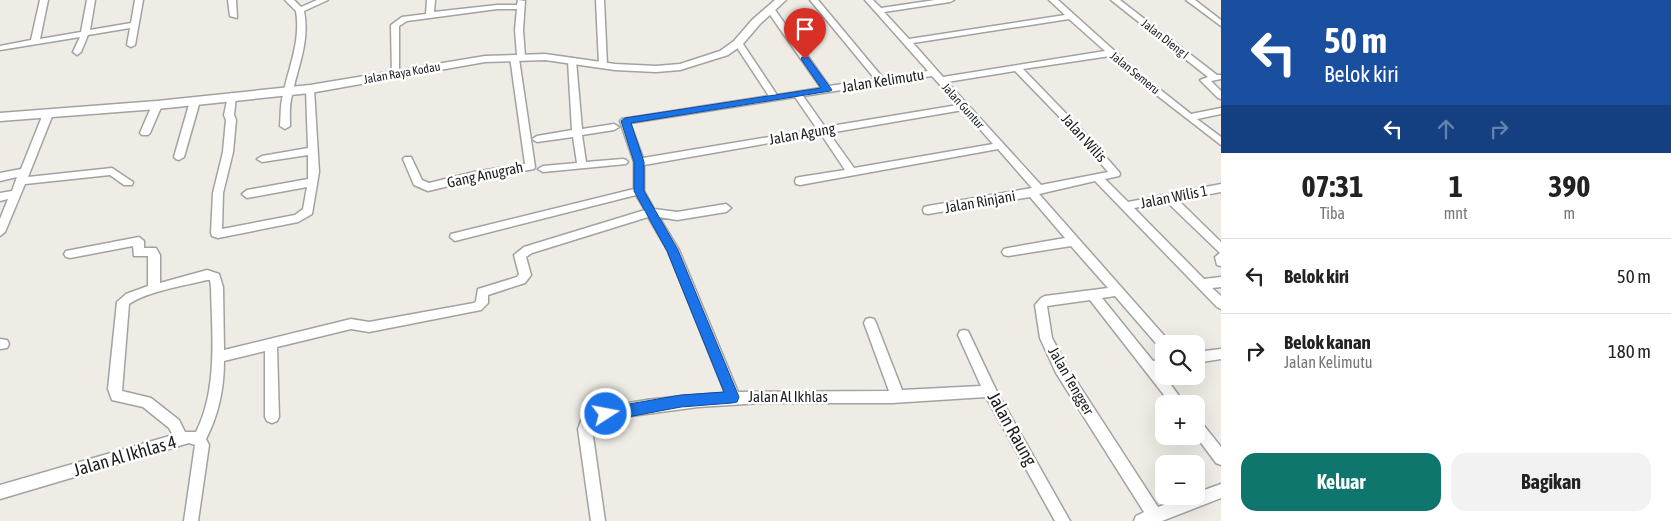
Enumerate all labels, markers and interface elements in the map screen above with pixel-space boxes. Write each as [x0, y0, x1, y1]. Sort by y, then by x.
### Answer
pin [784, 8, 826, 59]
icon: arrive [791, 15, 819, 43]
street label: Jalan Dieng I [1139, 16, 1191, 62]
icon: left [1241, 20, 1306, 85]
text: 50 m [1324, 20, 1387, 60]
street label: Jalan Semeru [1107, 49, 1163, 97]
street label: Jalan Raya Kodau [363, 59, 442, 87]
text: Belok kiri [1324, 61, 1399, 87]
street label: Jalan Kelimutu [841, 66, 925, 95]
street label: Jalan Guntur [939, 80, 987, 132]
street label: Jalan Wilis [1058, 110, 1110, 165]
icon: left [1379, 115, 1407, 143]
icon: ahead [1432, 115, 1460, 143]
icon: right [1485, 115, 1513, 143]
street label: Jalan Agung [768, 119, 837, 148]
street label: Gang Anugrah [445, 158, 525, 191]
text: 07:31 [1302, 169, 1363, 203]
text: 1 [1449, 169, 1463, 203]
text: 390 [1548, 169, 1590, 203]
street label: Jalan Wilis 1 [1139, 182, 1209, 211]
street label: Jalan Rinjani [943, 187, 1017, 216]
text: Tiba [1320, 204, 1345, 222]
text: mnt [1444, 204, 1468, 222]
text: m [1564, 204, 1575, 222]
icon: left [1241, 262, 1269, 290]
text: Belok kiri [1284, 265, 1349, 287]
text: 50 m [1617, 265, 1651, 287]
text: Belok kanan [1284, 331, 1371, 353]
map controls [1155, 335, 1205, 505]
button: search [1155, 335, 1205, 385]
icon: right [1241, 337, 1269, 365]
text: 180 m [1608, 340, 1651, 362]
street label: Jalan Tengger [1045, 344, 1098, 418]
text: Jalan Kelimutu [1284, 353, 1372, 371]
position arrow [579, 387, 631, 439]
street label: Jalan Al Ikhlas [748, 388, 828, 405]
street label: Jalan Raung [984, 388, 1041, 469]
button: + [1155, 395, 1205, 445]
street label: Jalan Al Ikhlas 4 [71, 431, 179, 480]
button: Keluar [1241, 453, 1441, 511]
button: Bagikan [1451, 453, 1651, 511]
button: − [1155, 455, 1205, 505]

